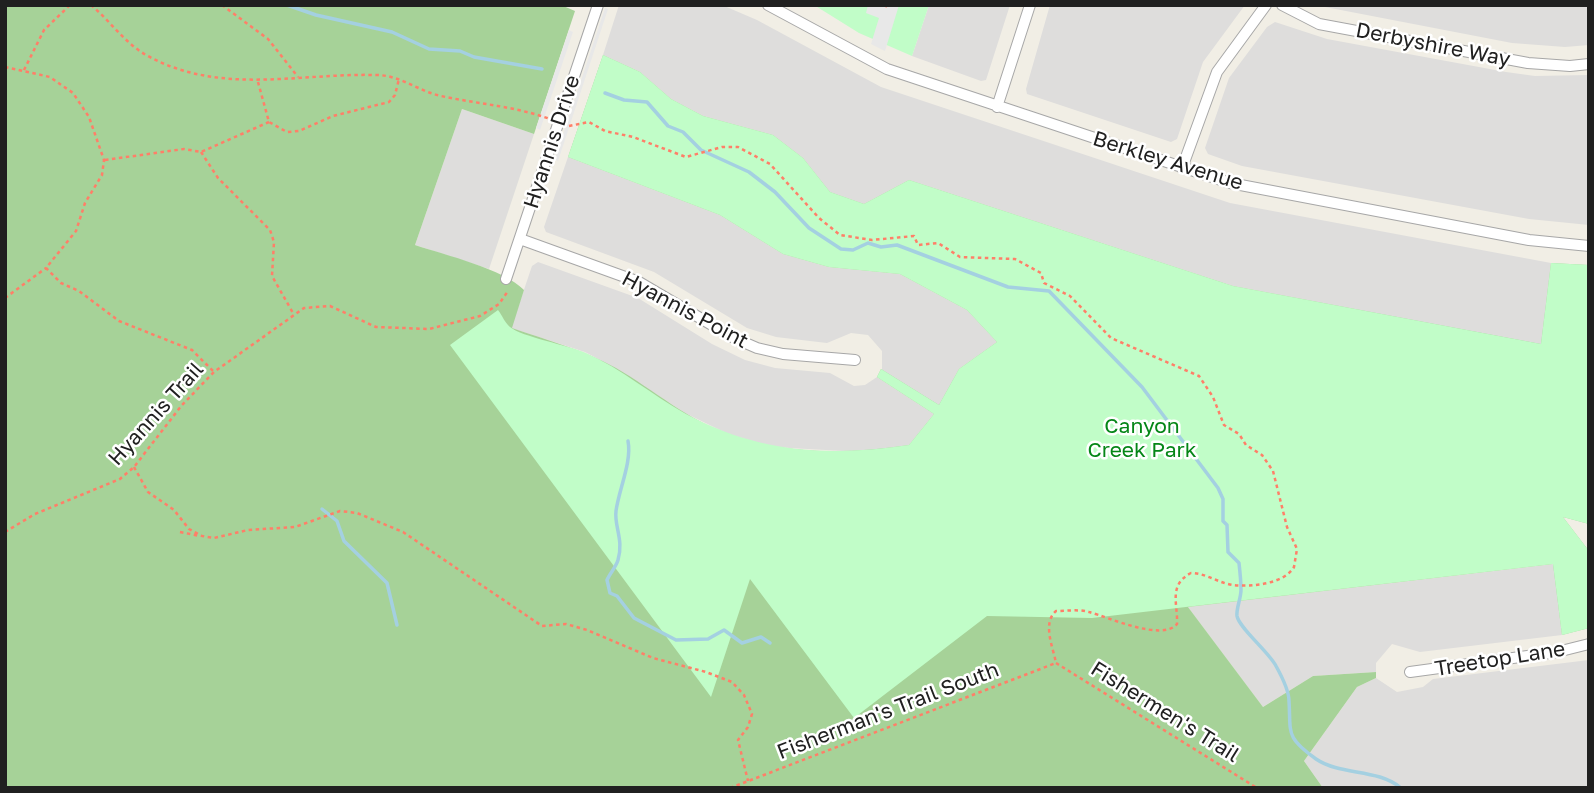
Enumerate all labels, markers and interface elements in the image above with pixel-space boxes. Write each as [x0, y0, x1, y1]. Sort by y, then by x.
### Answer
street label: Derbyshire Way [1354, 18, 1512, 72]
street label: Hyannis Drive [519, 72, 585, 212]
street label: Berkley Avenue [1090, 126, 1246, 196]
street label: Hyannis Point [617, 266, 753, 354]
street label: Hyannis Trail [103, 357, 209, 471]
park label: Canyon Creek Park [1087, 413, 1197, 463]
street label: Treetop Lane [1433, 636, 1567, 682]
street label: Fishermen's Trail [1086, 656, 1244, 768]
street label: Fisherman's Trail South [774, 657, 1002, 765]

